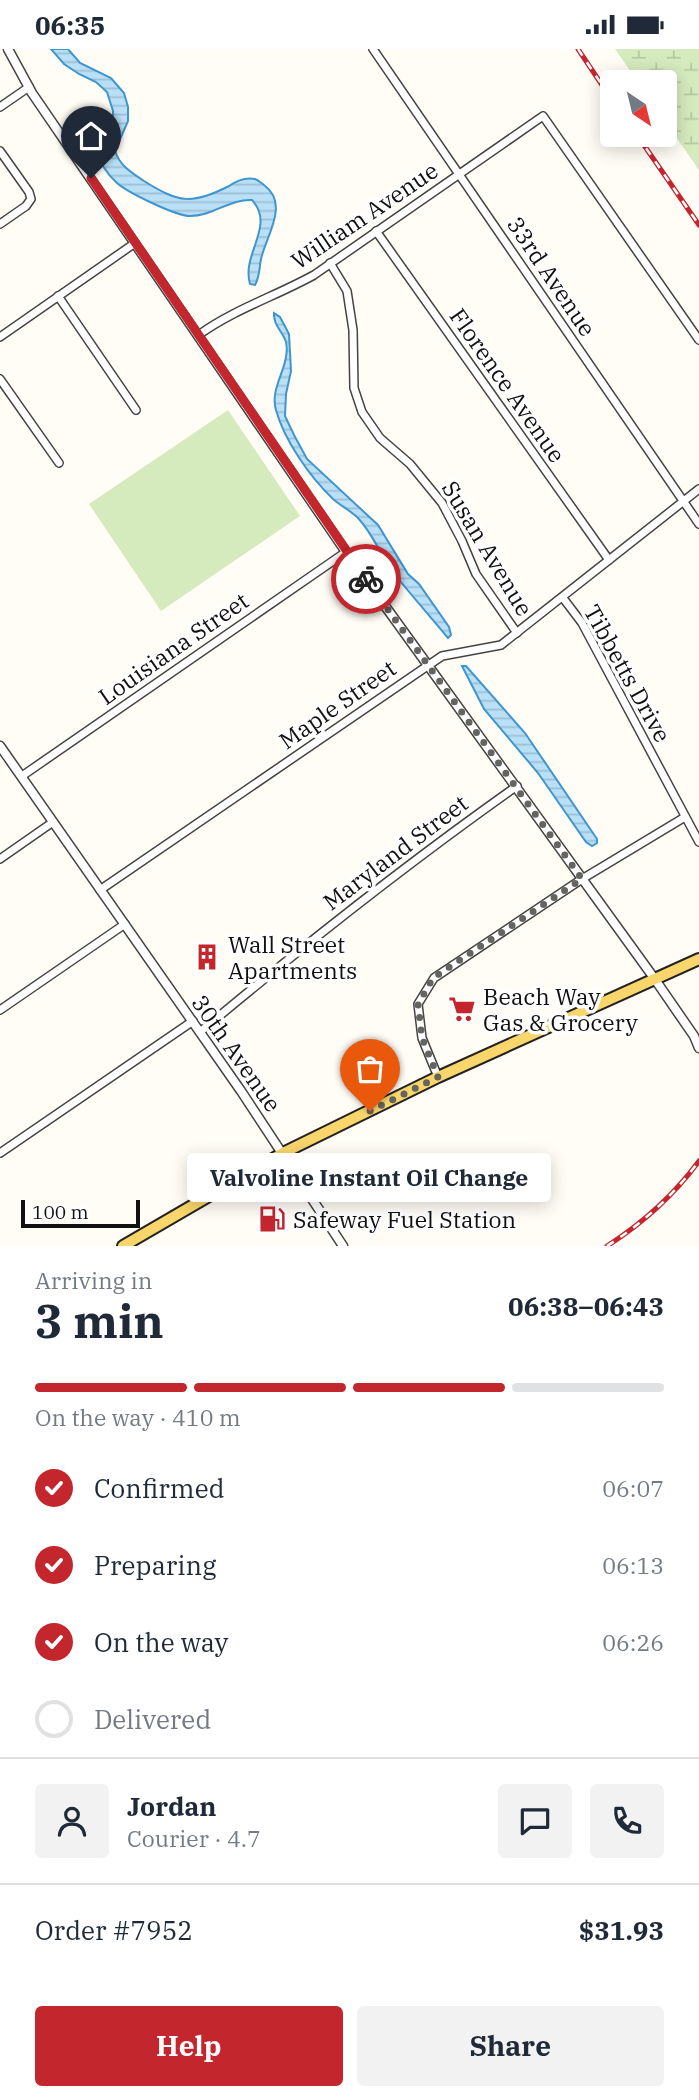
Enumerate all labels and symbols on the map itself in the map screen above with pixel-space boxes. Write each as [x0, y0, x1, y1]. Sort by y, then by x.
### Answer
north arrow [600, 70, 677, 147]
pin [61, 106, 121, 178]
street label: William Avenue [285, 155, 443, 275]
street label: 33rd Avenue [501, 210, 603, 342]
street label: Florence Avenue [444, 302, 572, 468]
street label: Susan Avenue [436, 475, 540, 621]
courier [331, 544, 401, 614]
street label: Louisiana Street [92, 585, 254, 711]
street label: Tibbetts Drive [578, 599, 678, 747]
street label: Maple Street [273, 653, 401, 755]
street label: Maryland Street [317, 788, 473, 916]
place label: Wall Street Apartments [228, 929, 357, 985]
building icon: Wall Street Apartments [192, 942, 222, 972]
place label: Beach Way Gas & Grocery [483, 981, 638, 1037]
street label: 30th Avenue [186, 989, 288, 1117]
supermarket icon: Beach Way Gas & Grocery [447, 994, 477, 1024]
pin [340, 1039, 400, 1111]
callout: Valvoline Instant Oil Change [188, 1153, 552, 1202]
scale bar [21, 1197, 140, 1229]
fuel station icon: Safeway Fuel Station [257, 1204, 287, 1234]
place label: Safeway Fuel Station [293, 1204, 516, 1234]

